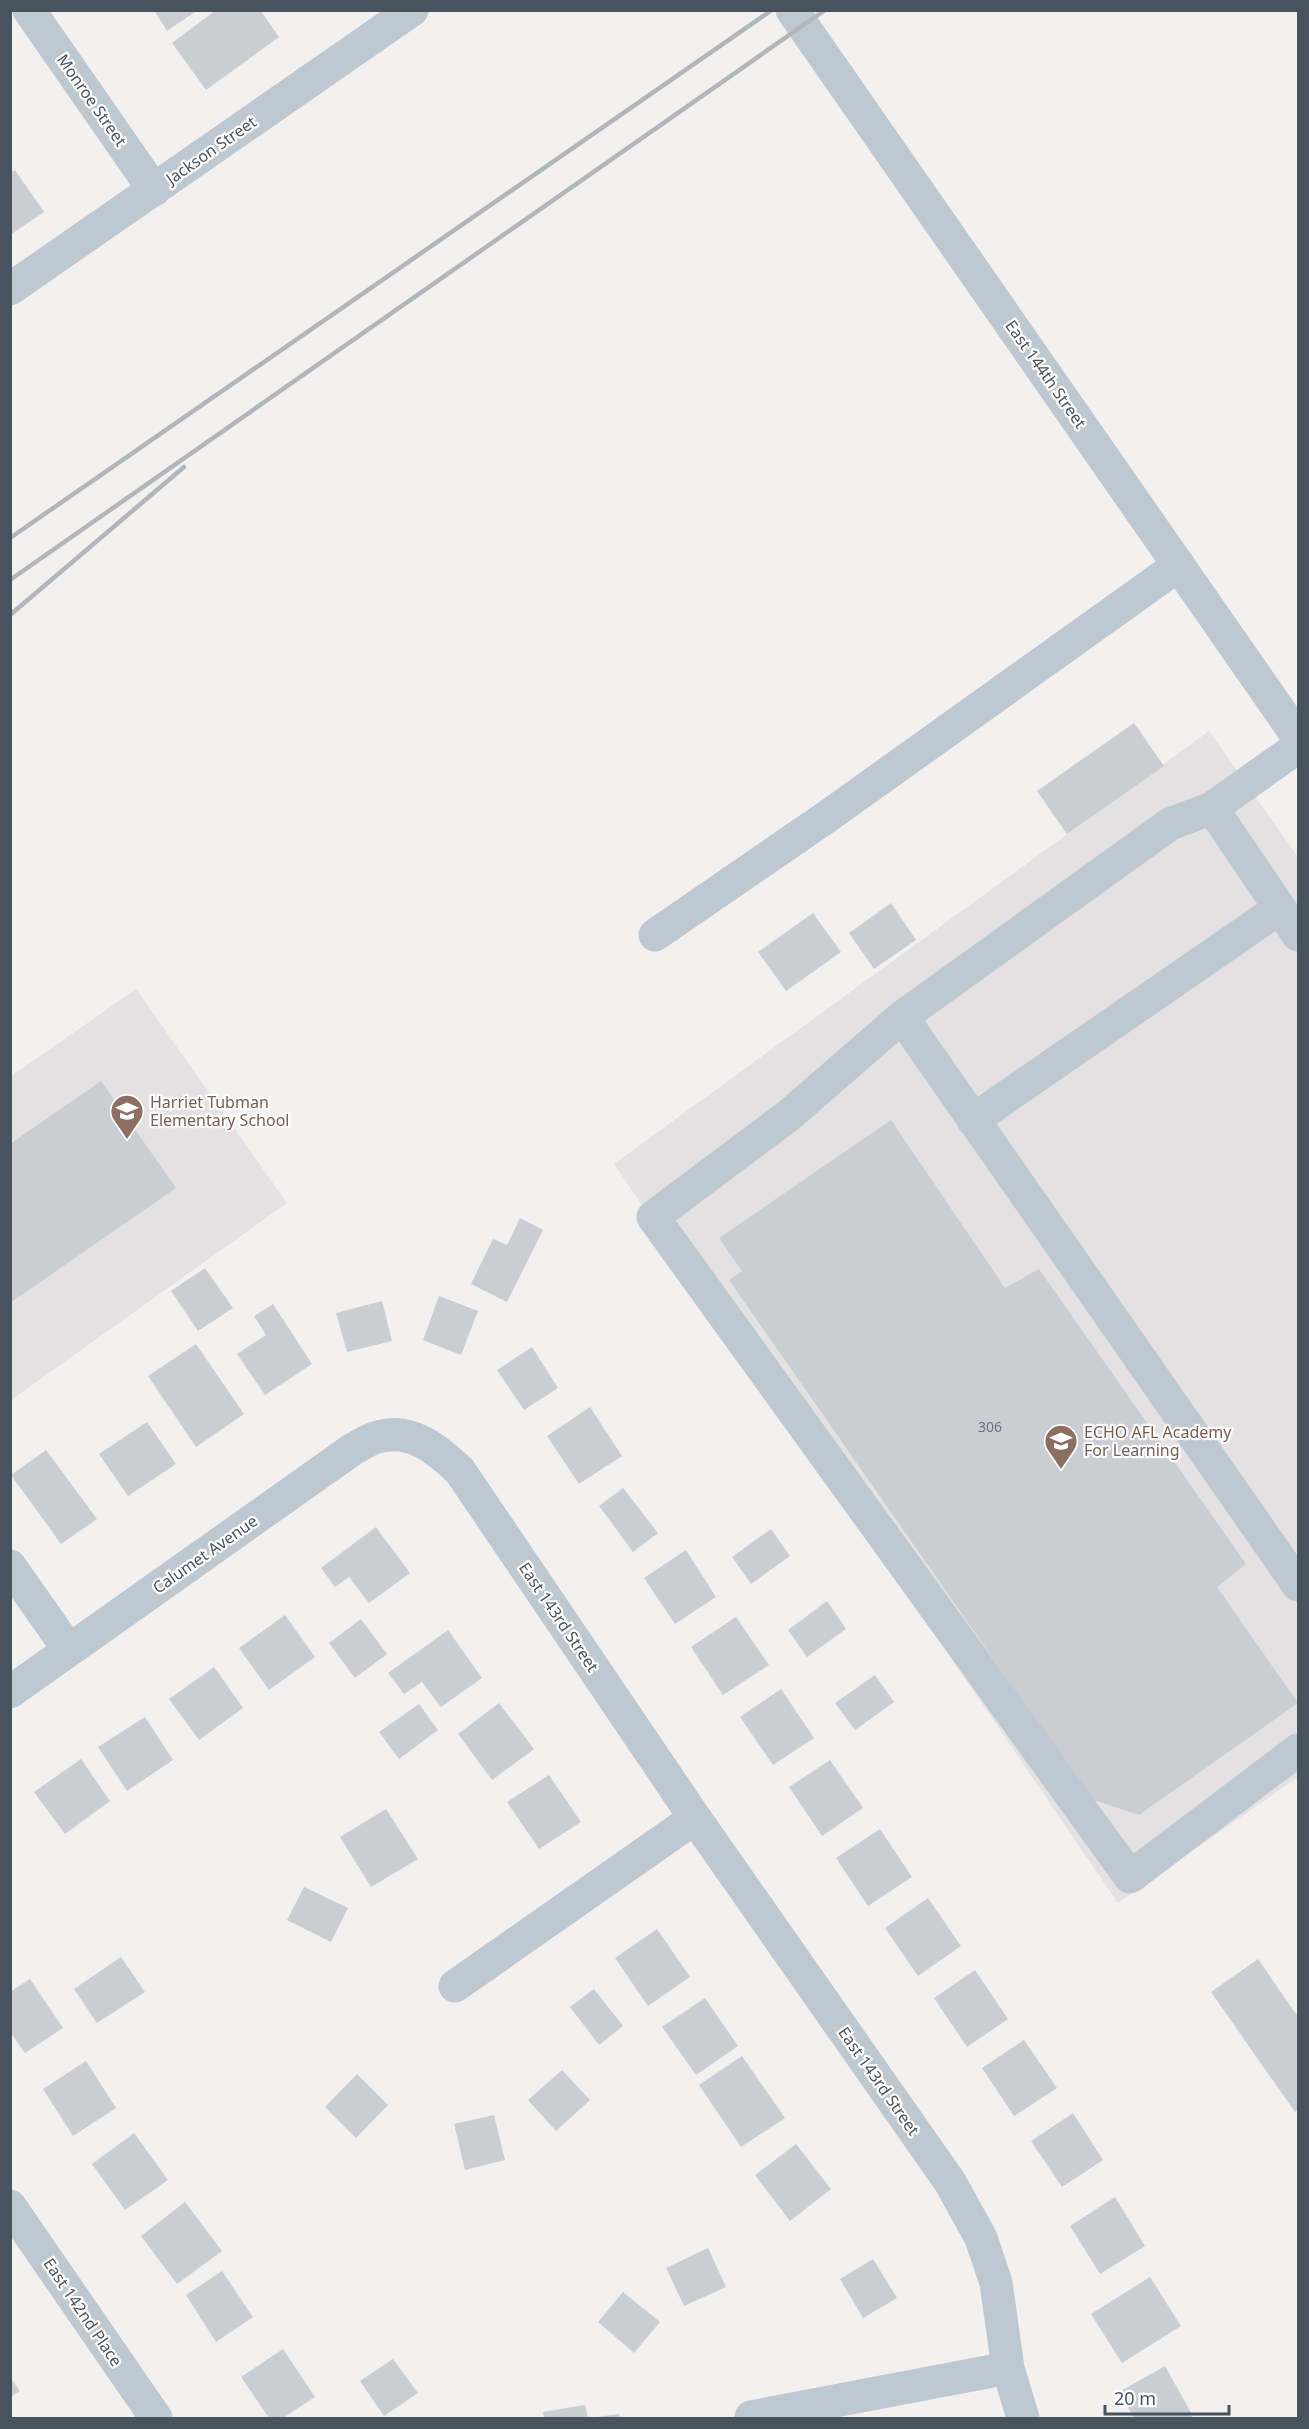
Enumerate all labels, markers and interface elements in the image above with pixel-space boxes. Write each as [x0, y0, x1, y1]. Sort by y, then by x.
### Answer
street label: Monroe Street [52, 49, 132, 151]
street label: Jackson Street [160, 111, 261, 190]
street label: East 144th Street [1000, 315, 1092, 433]
place label: Harriet Tubman Elementary School [150, 1091, 289, 1131]
school or university icon: Harriet Tubman Elementary School [109, 1093, 145, 1140]
house number: 306 [978, 1417, 1002, 1436]
place label: ECHO AFL Academy For Learning [1084, 1421, 1232, 1461]
school or university icon: ECHO AFL Academy For Learning [1043, 1423, 1079, 1470]
street label: Calumet Avenue [148, 1510, 262, 1598]
street label: East 143rd Street [514, 1558, 604, 1676]
street label: East 143rd Street [833, 2022, 925, 2140]
street label: East 142nd Place [39, 2253, 127, 2371]
scale bar [1105, 2378, 1230, 2416]
text: 20 m [1114, 2386, 1156, 2410]

